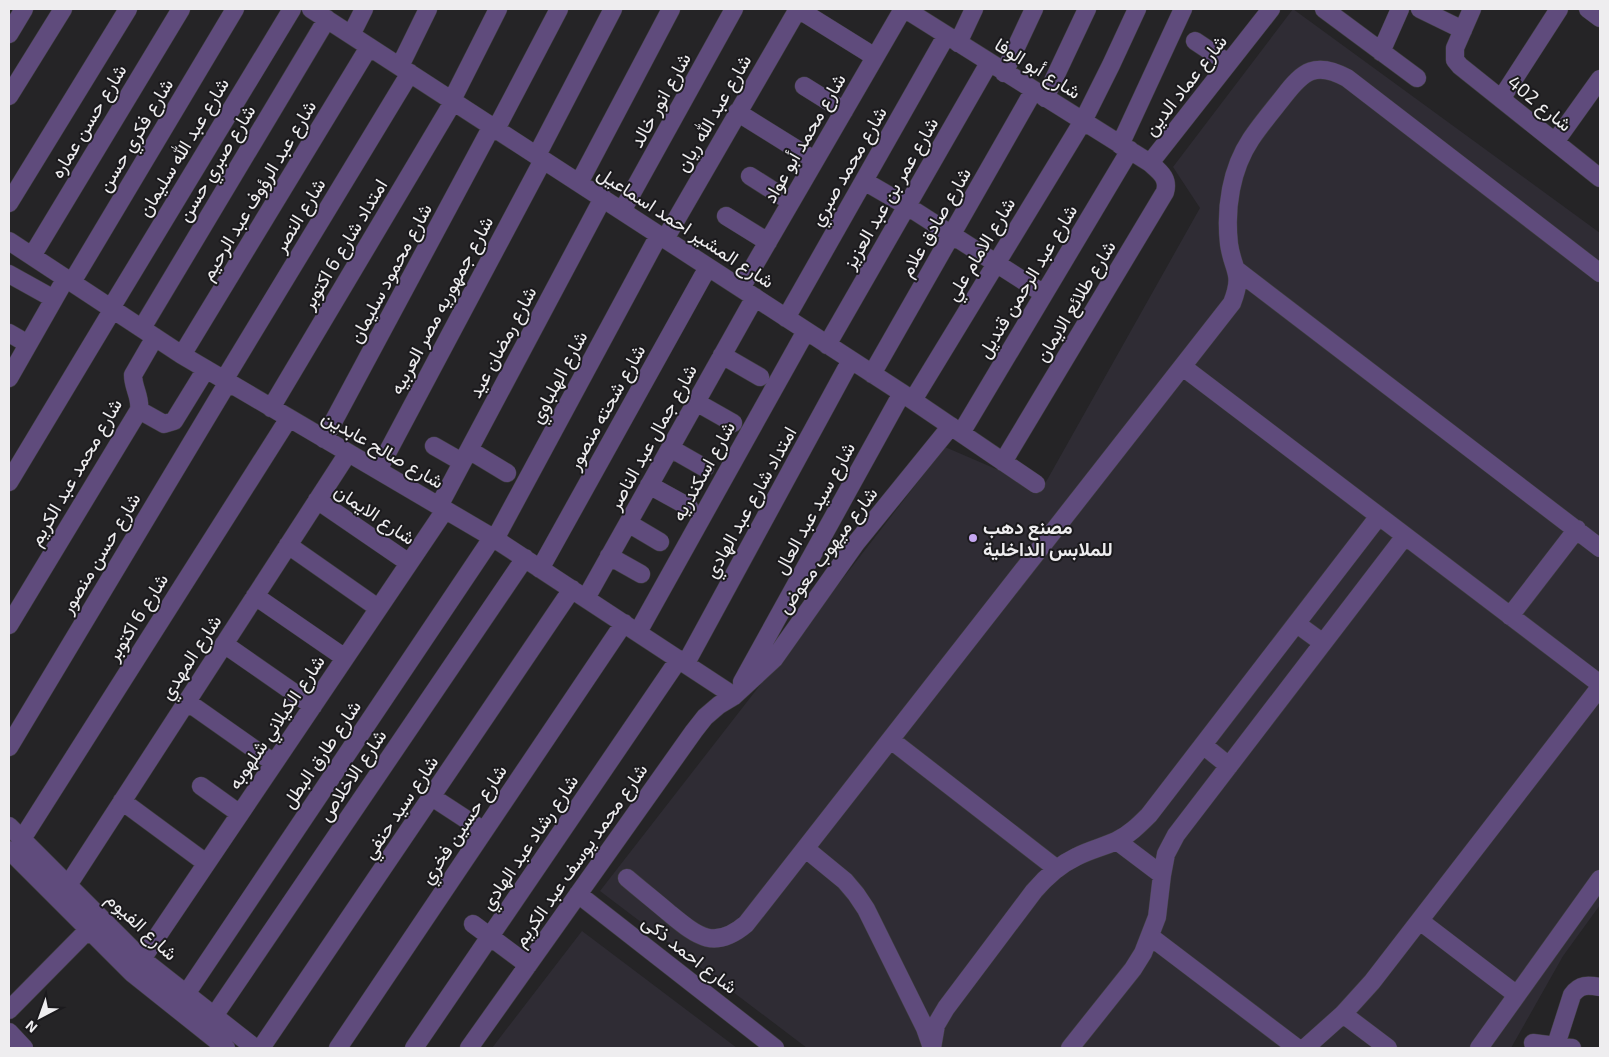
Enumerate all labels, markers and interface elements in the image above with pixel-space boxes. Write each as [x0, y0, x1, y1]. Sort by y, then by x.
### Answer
street label: شارع عماد الدين [1138, 30, 1233, 141]
street label: شارع أبو الوفا [990, 32, 1086, 105]
street label: شارع انور خالد [624, 48, 697, 152]
street label: شارع عبد الله ريان [670, 50, 757, 177]
street label: شارع حسن عماره [45, 60, 132, 183]
street label: شارع محمد أبو عواد [757, 69, 852, 207]
street label: شارع 402 [1502, 70, 1577, 137]
street label: شارع عبد الله سليمان [132, 73, 235, 221]
street label: شارع فكري حسن [92, 74, 182, 198]
street label: شارع عبد الرؤوف عبد الرحيم [195, 96, 322, 285]
street label: شارع صبري حسن [172, 100, 264, 228]
street label: شارع محمد صبري [804, 102, 895, 232]
street label: شارع عمر بن عبد العزيز [836, 113, 944, 274]
street label: شارع المشير احمد اسماعيل [592, 161, 779, 294]
street label: شارع صادق علام [894, 163, 977, 282]
street label: شارع النصر [267, 173, 331, 258]
street label: امتداد شارع 6 اكتوبر [295, 174, 393, 315]
street label: شارع الامام علي [940, 193, 1024, 307]
street label: شارع محمود سليمان [343, 199, 438, 347]
street label: شارع عبد الرحمن قنديل [972, 200, 1083, 363]
street label: شارع جمهوريه مصر العربيه [384, 212, 499, 399]
street label: شارع طلائع الايمان [1029, 236, 1122, 367]
street label: شارع رمضان عيد [463, 282, 542, 402]
street label: شارع الهلباوي [524, 327, 596, 429]
street label: شارع شحته منصور [561, 340, 651, 475]
street label: شارع جمال عبد الناصر [602, 360, 703, 515]
street label: شارع محمد عبد الكريم [23, 394, 128, 551]
street label: شارع صالح عابدين [317, 404, 448, 495]
street label: شارع اسكندريه [666, 417, 741, 526]
street label: امتداد شارع عبد الهادي [698, 422, 805, 584]
street label: شارع سيد عبد العال [768, 438, 861, 579]
street label: شارع الايمان [329, 478, 420, 551]
street label: شارع ميهوب معوض [772, 482, 883, 619]
street label: شارع حسن منصور [54, 488, 146, 619]
place label: مصنع دهب للملابس الداخلية [983, 515, 1113, 561]
marker: مصنع دهب للملابس الداخلية [967, 532, 979, 544]
street label: شارع 6 اكتوبر [100, 569, 174, 667]
street label: شارع المهدي [154, 610, 230, 706]
street label: شارع الكيلاني شلهوبه [222, 650, 333, 796]
street label: شارع طارق البطل [276, 695, 367, 813]
street label: شارع الاخلاص [313, 725, 392, 826]
street label: شارع سيد حنفي [357, 751, 447, 866]
street label: شارع محمد يوسف عبد الكريم [507, 759, 653, 952]
street label: شارع حسين فخري [414, 760, 515, 891]
street label: شارع رشاد عبد الهادي [475, 770, 587, 917]
street label: شارع الفيوم [100, 887, 183, 966]
street label: شارع احمد ذكى [637, 909, 742, 999]
north arrow [15, 992, 65, 1042]
text: N [22, 1017, 41, 1037]

